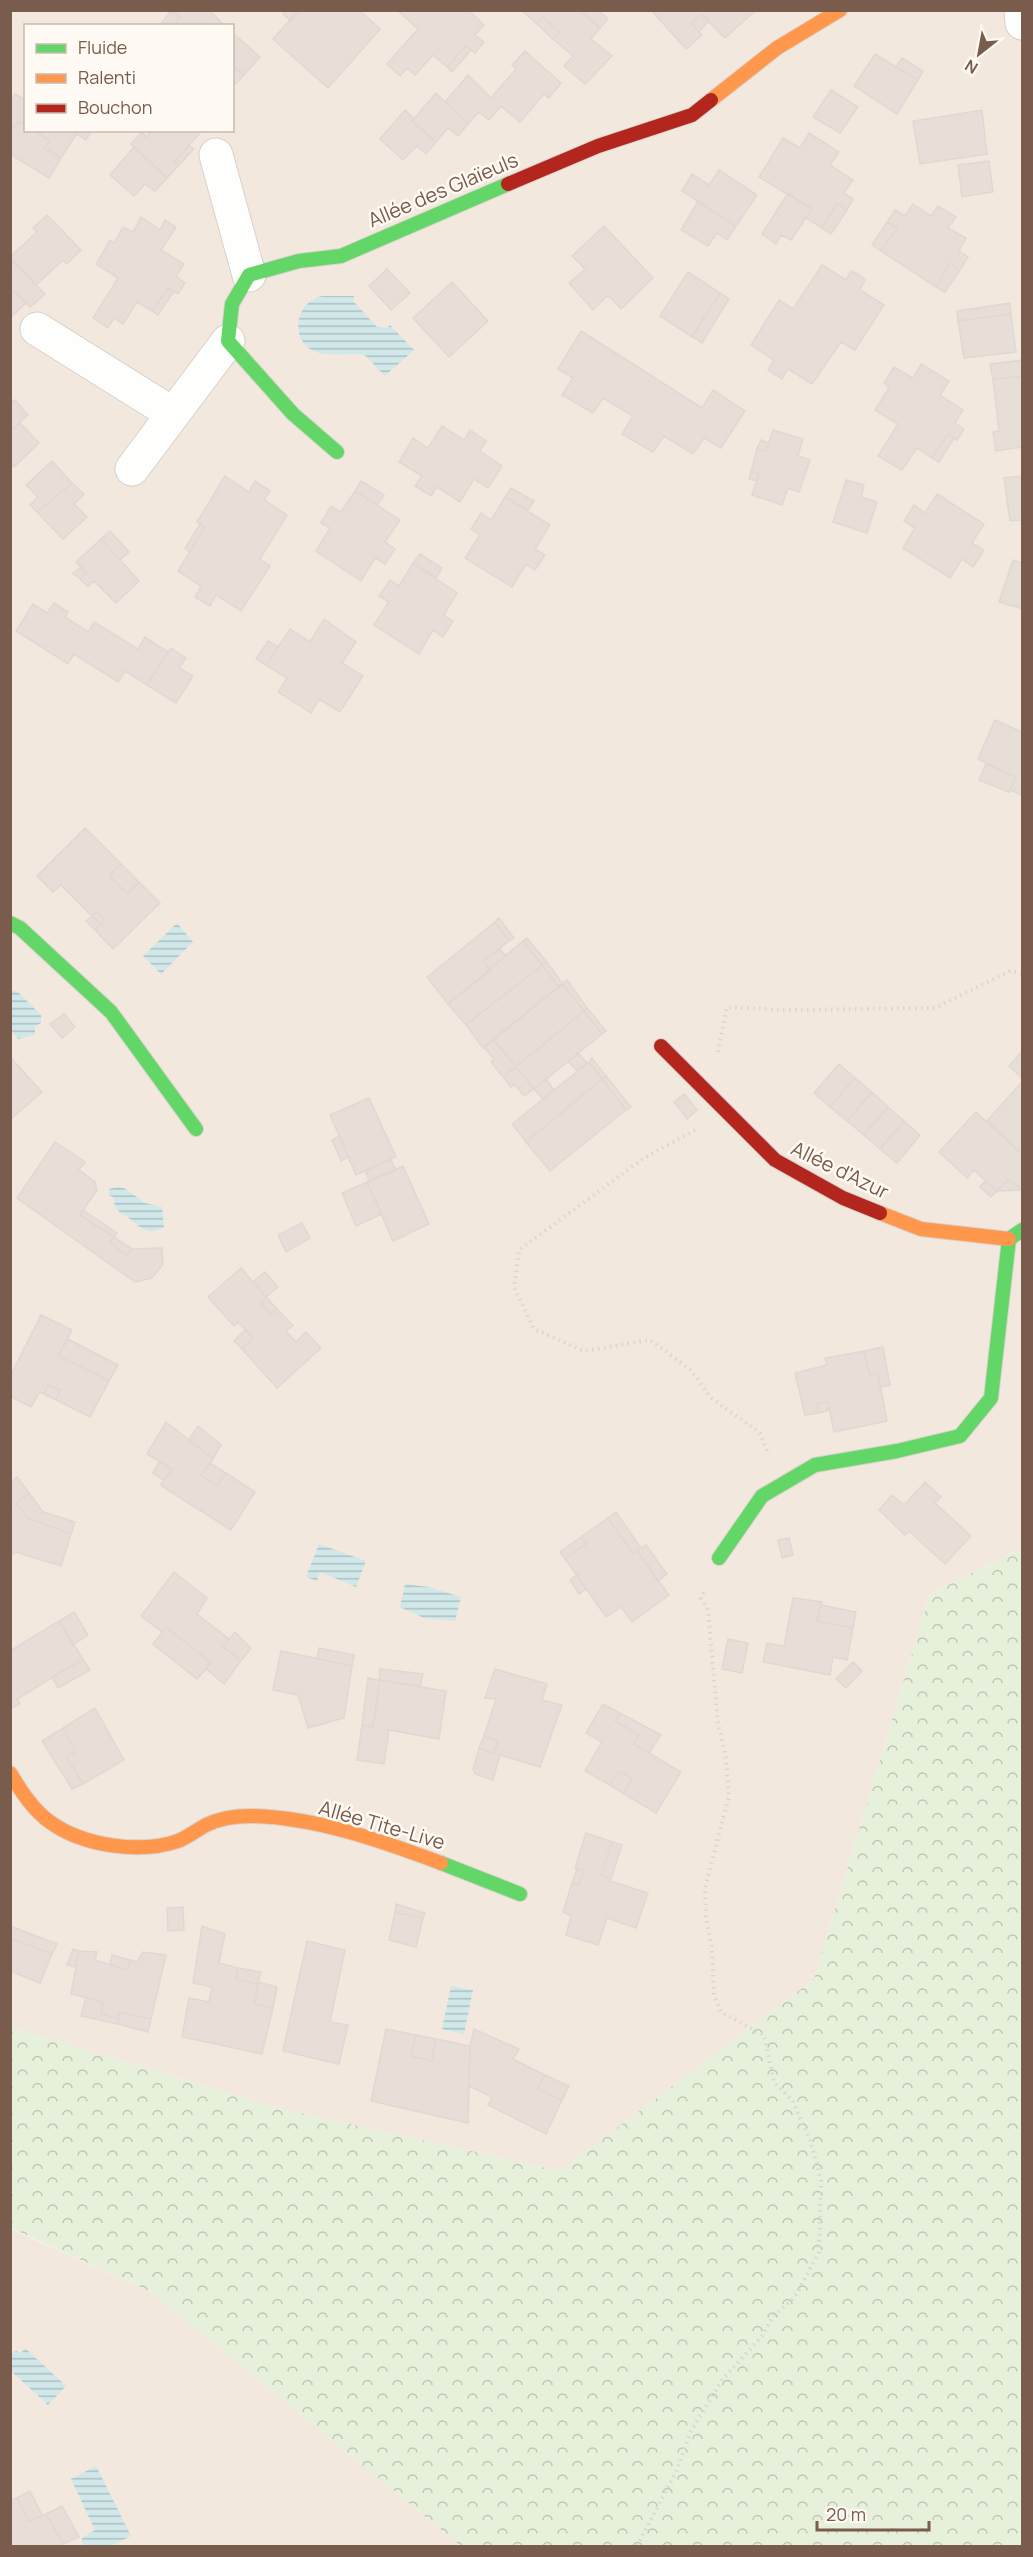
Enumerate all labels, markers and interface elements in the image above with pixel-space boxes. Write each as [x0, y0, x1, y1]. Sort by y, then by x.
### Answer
legend [24, 24, 234, 132]
north arrow [949, 24, 1009, 84]
text: Fluide [78, 35, 127, 59]
text: N [961, 54, 982, 79]
text: Ralenti [78, 65, 136, 89]
text: Bouchon [78, 95, 152, 119]
street label: Allée des Glaïeuls [364, 146, 522, 233]
street label: Allée d'Azur [787, 1134, 894, 1205]
street label: Allée Tite-Live [316, 1794, 448, 1855]
scale bar [817, 2494, 930, 2532]
text: 20 m [826, 2502, 866, 2526]

